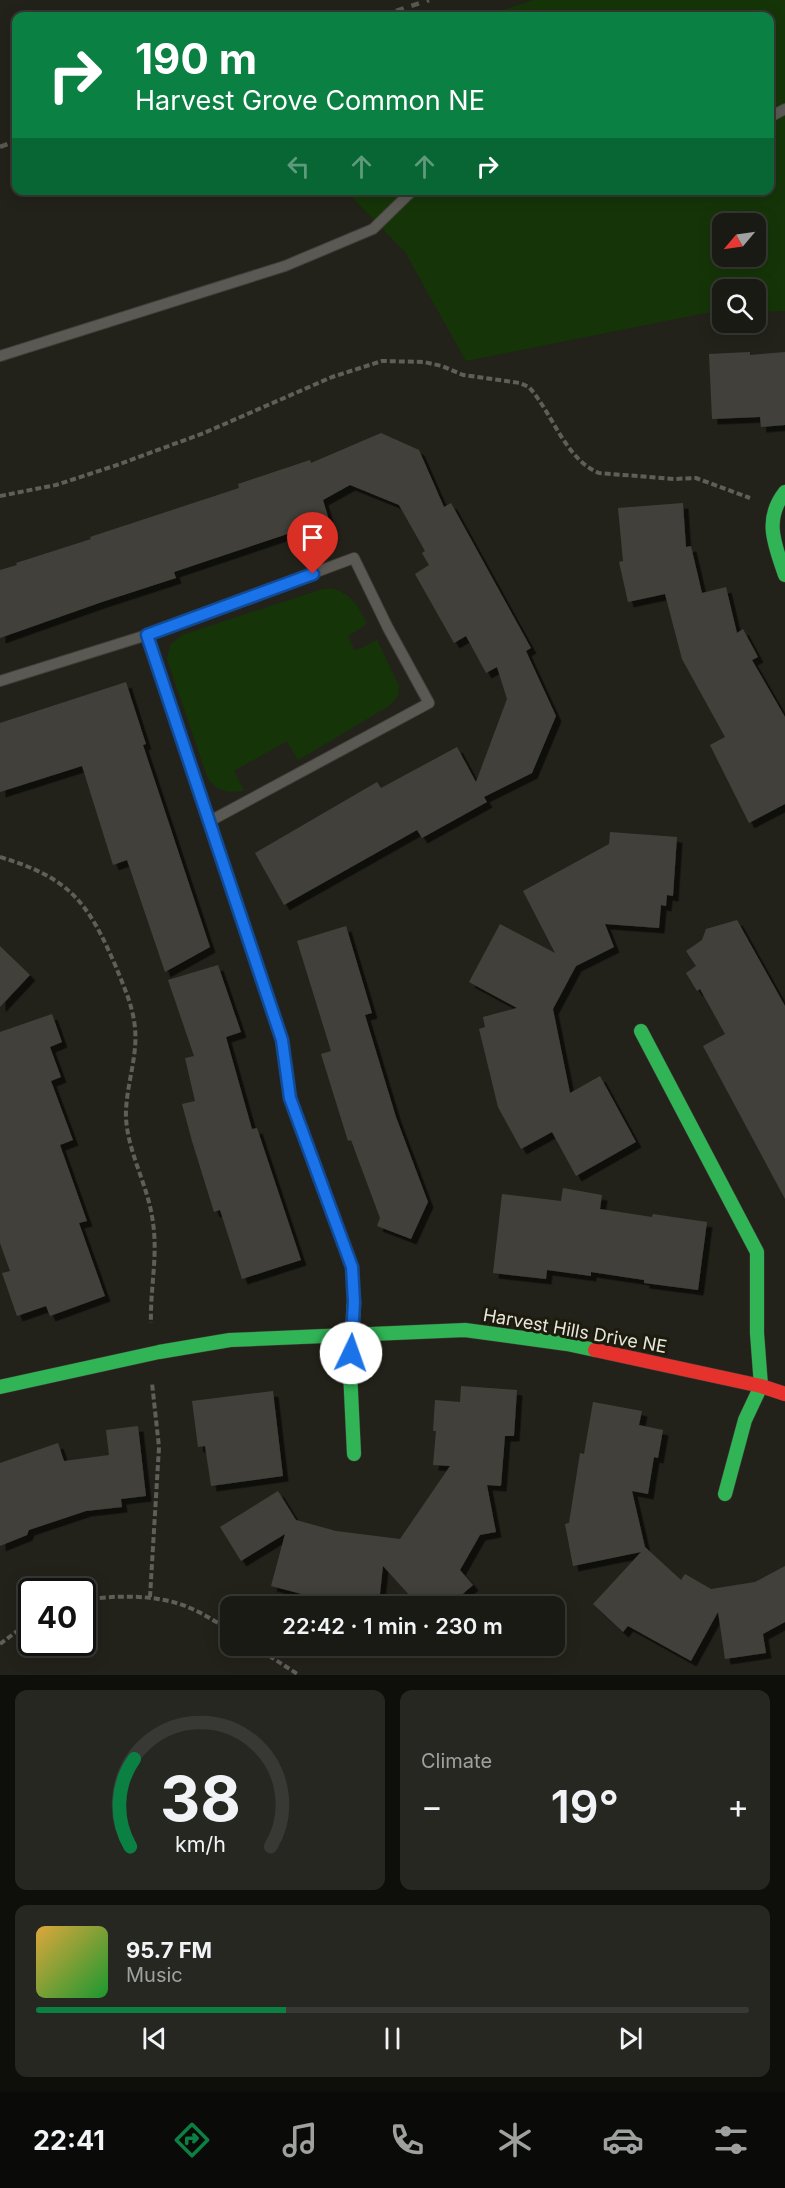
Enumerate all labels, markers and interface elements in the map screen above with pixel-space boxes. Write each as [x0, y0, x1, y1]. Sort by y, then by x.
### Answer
text: 190 m [135, 33, 257, 84]
icon: right [36, 36, 114, 114]
text: Harvest Grove Common NE [135, 84, 485, 117]
icon: left [282, 150, 315, 183]
icon: ahead [345, 150, 378, 183]
icon: ahead [408, 150, 441, 183]
icon: right [471, 150, 504, 183]
north arrow [712, 213, 766, 267]
map controls [712, 213, 766, 333]
button: search [712, 279, 766, 333]
pin [287, 512, 338, 574]
icon: arrive [296, 521, 329, 554]
street label: Harvest Hills Drive NE [481, 1304, 669, 1357]
position arrow [319, 1321, 383, 1385]
speed limit sign: 40 [18, 1578, 96, 1656]
text: 22:42 · 1 min · 230 m [282, 1613, 503, 1639]
text: Climate [421, 1749, 492, 1773]
text: 38 [160, 1761, 240, 1836]
text: 19° [551, 1779, 619, 1834]
text: − [421, 1786, 443, 1826]
text: + [727, 1786, 749, 1826]
text: km/h [175, 1831, 225, 1857]
text: 95.7 FM [126, 1937, 212, 1963]
text: Music [126, 1963, 183, 1987]
icon: previous [138, 2022, 171, 2055]
icon: pause [376, 2022, 409, 2055]
icon: next [614, 2022, 647, 2055]
icon: directions [171, 2119, 213, 2161]
icon: music [279, 2119, 321, 2161]
icon: phone [386, 2119, 428, 2161]
icon: climate [494, 2119, 536, 2161]
icon: car [602, 2119, 644, 2161]
icon: filters [710, 2119, 752, 2161]
text: 22:41 [33, 2124, 105, 2157]

